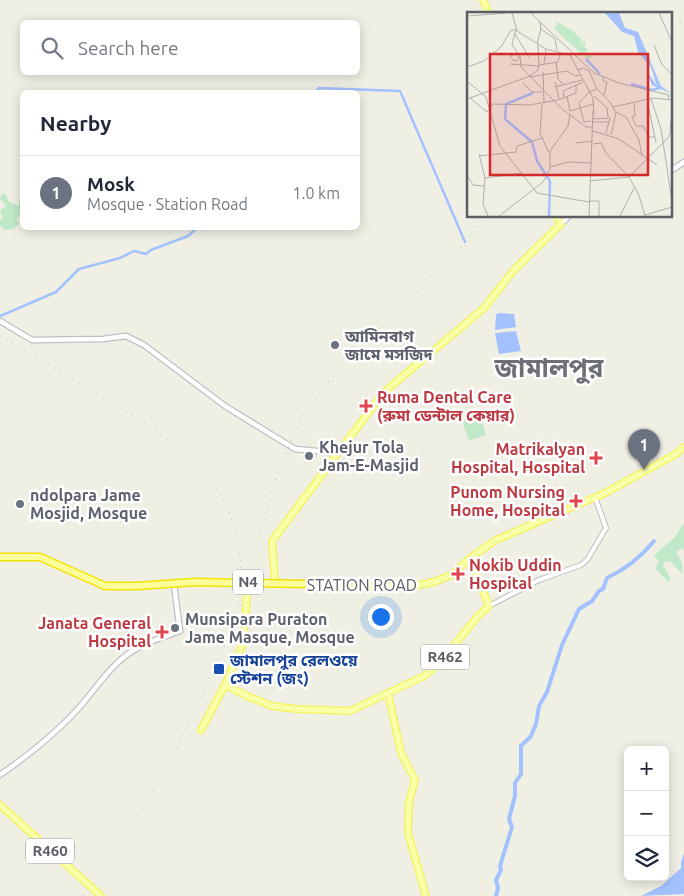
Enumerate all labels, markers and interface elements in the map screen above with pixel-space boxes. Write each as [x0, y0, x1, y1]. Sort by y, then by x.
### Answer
inset map [467, 12, 672, 218]
search box [20, 20, 360, 75]
icon: search [38, 34, 66, 62]
text: Search here [78, 37, 178, 59]
text: Nearby [40, 111, 111, 135]
text: Mosk [87, 173, 135, 195]
text: 1 [51, 184, 61, 202]
text: 1.0 km [292, 184, 340, 202]
text: Mosque · Station Road [87, 195, 248, 213]
place label: আমিনবাগ জামে মসজিদ [344, 327, 433, 363]
marker: আমিনবাগ জামে মসজিদ [329, 339, 341, 351]
district label: জামালপুর [494, 353, 604, 385]
place label: Ruma Dental Care (রুমা ডেন্টাল কেয়ার) [377, 388, 515, 425]
marker: Ruma Dental Care (রুমা ডেন্টাল কেয়ার) [359, 399, 373, 413]
pin: 1 [628, 429, 660, 470]
place label: Khejur Tola Jam-E-Masjid [319, 438, 419, 474]
place label: Matrikalyan Hospital, Hospital [451, 440, 585, 476]
marker: Khejur Tola Jam-E-Masjid [303, 450, 315, 462]
marker: Matrikalyan Hospital, Hospital [589, 451, 603, 465]
place label: Punom Nursing Home, Hospital [450, 483, 565, 519]
place label: ndolpara Jame Mosjid, Mosque [30, 486, 147, 522]
marker: Punom Nursing Home, Hospital [569, 494, 583, 508]
marker: ndolpara Jame Mosjid, Mosque [14, 498, 26, 510]
place label: Nokib Uddin Hospital [469, 556, 562, 592]
marker: Nokib Uddin Hospital [451, 567, 465, 581]
road number: N4 [233, 570, 263, 594]
street label: STATION ROAD [307, 576, 417, 594]
your location [368, 604, 394, 630]
place label: Munsipara Puraton Jame Masque, Mosque [185, 610, 355, 646]
place label: Janata General Hospital [38, 614, 151, 650]
marker: Munsipara Puraton Jame Masque, Mosque [169, 622, 181, 634]
marker: Janata General Hospital [155, 625, 169, 639]
road number: R462 [421, 644, 469, 670]
place label: জামালপুর রেলওয়ে স্টেশন (জং) [229, 651, 359, 688]
marker: জামালপুর রেলওয়ে স্টেশন (জং) [212, 662, 226, 676]
map controls [624, 746, 669, 881]
button: + [624, 746, 669, 791]
button: − [624, 791, 669, 836]
button: layers [624, 836, 669, 881]
road number: R460 [26, 838, 74, 864]

